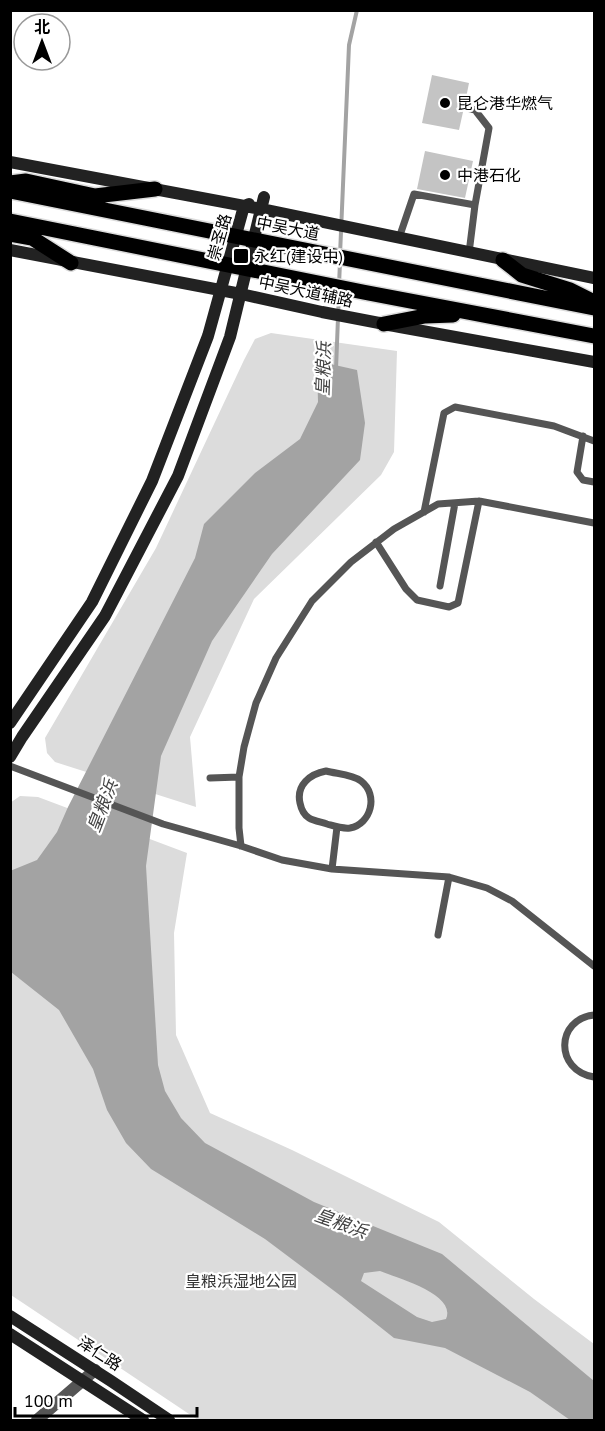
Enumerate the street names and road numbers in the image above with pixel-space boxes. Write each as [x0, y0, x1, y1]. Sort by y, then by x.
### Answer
street label: 崇圣路 [203, 211, 235, 263]
street label: 中吴大道 [255, 212, 321, 244]
street label: 中吴大道辅路 [257, 271, 355, 311]
street label: 泽仁路 [74, 1332, 126, 1374]

